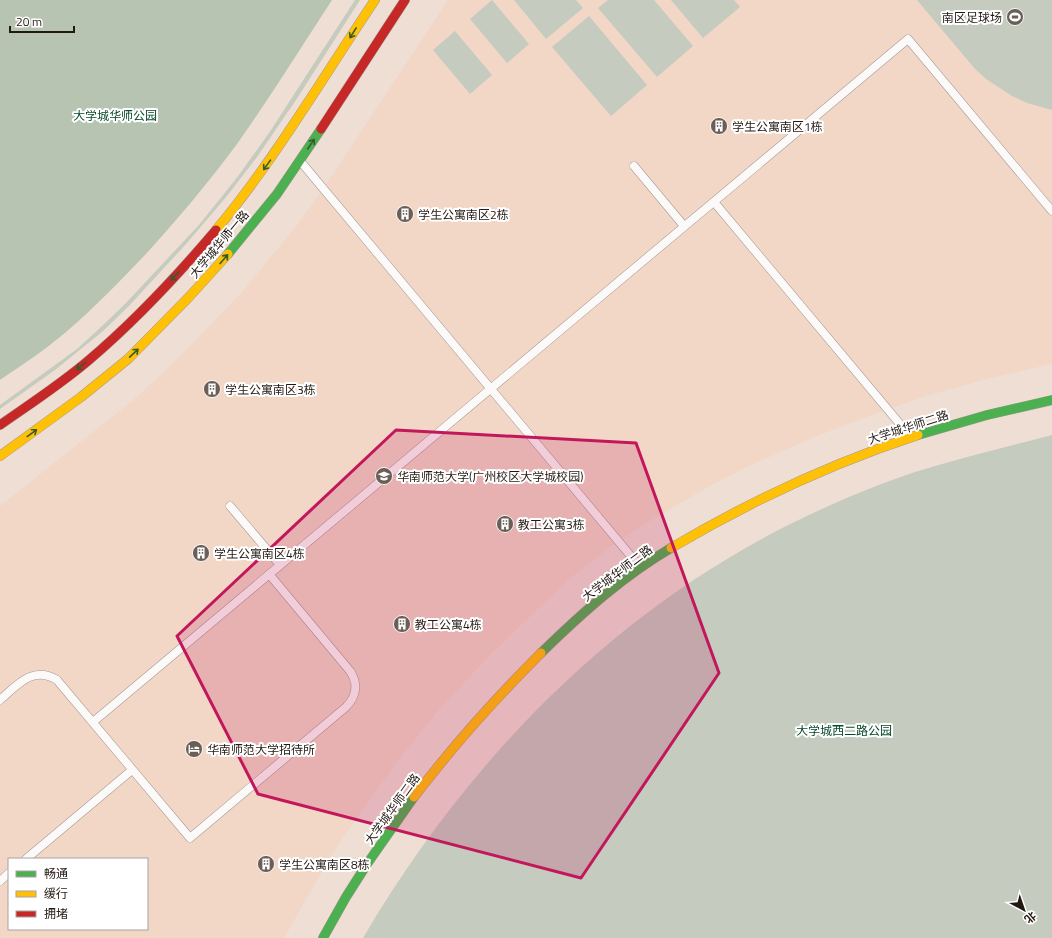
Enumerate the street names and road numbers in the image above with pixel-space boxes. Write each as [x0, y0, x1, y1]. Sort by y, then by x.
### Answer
street label: 大学城华师一路 [185, 206, 253, 282]
street label: 大学城华师二路 [865, 405, 951, 449]
street label: 大学城华师二路 [578, 540, 656, 606]
street label: 大学城华师二路 [360, 769, 424, 849]

